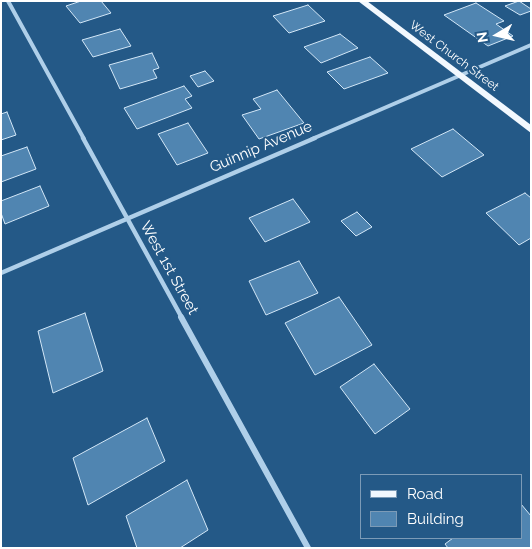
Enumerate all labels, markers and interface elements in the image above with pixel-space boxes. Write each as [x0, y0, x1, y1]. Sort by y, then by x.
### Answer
north arrow [472, 10, 522, 60]
street label: West Church Street [407, 18, 501, 94]
text: N [473, 31, 491, 44]
street label: Guinnip Avenue [207, 117, 315, 177]
street label: West 1st Street [136, 218, 202, 318]
legend [360, 474, 522, 539]
text: Road [407, 485, 443, 503]
text: Building [407, 510, 464, 528]

